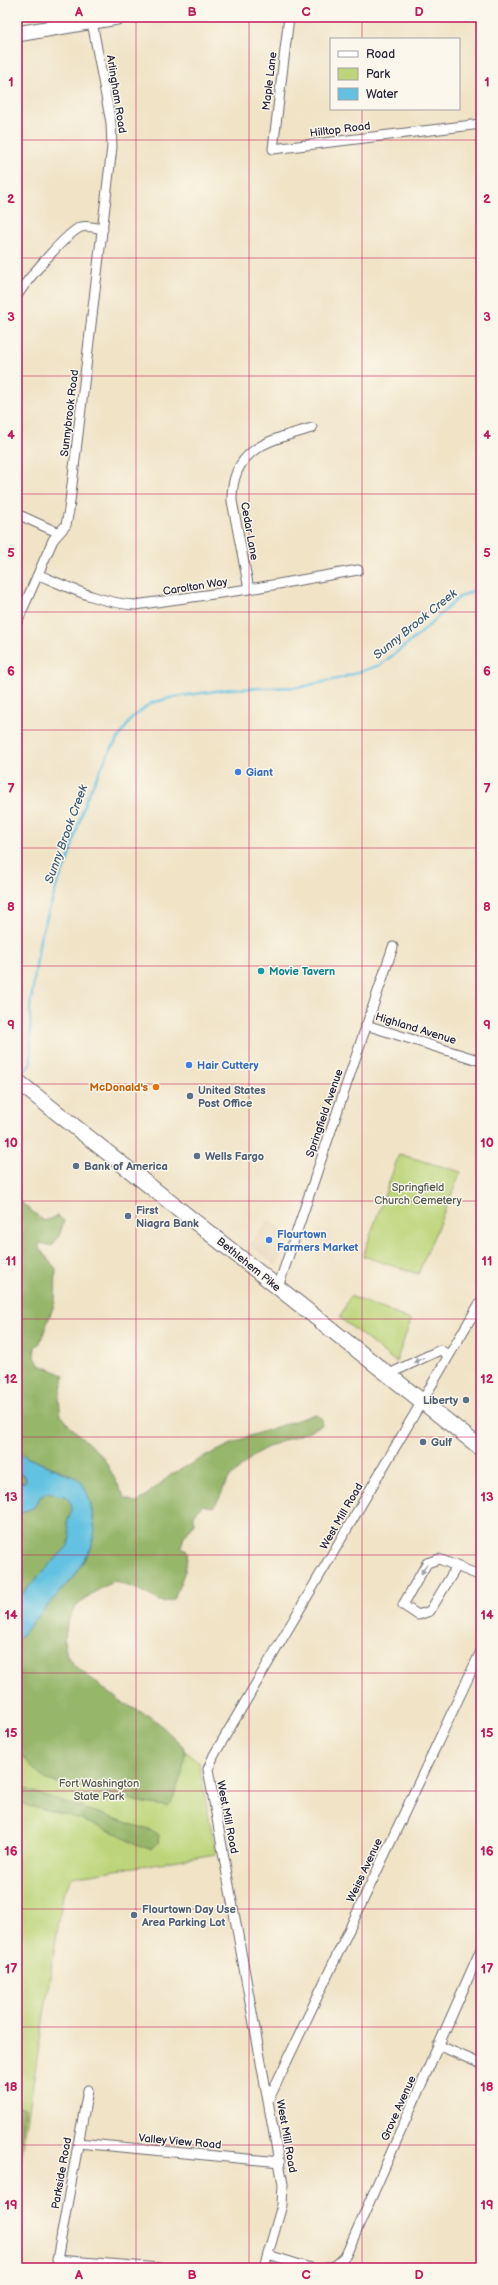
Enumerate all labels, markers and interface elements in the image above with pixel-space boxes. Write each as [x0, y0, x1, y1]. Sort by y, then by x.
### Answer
text: A [74, 4, 83, 20]
text: B [187, 4, 197, 20]
text: C [301, 4, 311, 20]
text: D [414, 4, 424, 20]
legend [330, 38, 460, 110]
text: Road [366, 47, 395, 62]
street label: Maple Lane [259, 51, 280, 111]
street label: Arlingham Road [104, 54, 129, 134]
text: Park [366, 67, 390, 82]
text: 1 [8, 74, 14, 90]
text: 1 [484, 74, 490, 90]
text: Water [366, 87, 398, 102]
street label: Hilltop Road [309, 119, 371, 140]
text: 2 [7, 191, 15, 207]
text: 2 [483, 191, 491, 207]
text: 3 [7, 309, 15, 325]
text: 3 [483, 309, 491, 325]
street label: Sunnybrook Road [58, 369, 81, 457]
text: 4 [7, 427, 15, 443]
text: 4 [483, 427, 491, 443]
street label: Cedar Lane [238, 501, 261, 562]
text: 5 [7, 545, 15, 561]
text: 5 [483, 545, 491, 561]
street label: Carolton Way [162, 575, 228, 598]
water label: Sunny Brook Creek [370, 585, 461, 663]
text: 6 [7, 663, 15, 679]
text: 6 [483, 663, 491, 679]
place label: Giant [246, 766, 273, 779]
marker: Giant [233, 767, 243, 777]
text: 7 [7, 781, 15, 797]
text: 7 [483, 781, 491, 797]
water label: Sunny Brook Creek [42, 782, 92, 886]
text: 8 [7, 899, 15, 915]
text: 8 [483, 899, 491, 915]
place label: Movie Tavern [269, 965, 335, 978]
marker: Movie Tavern [256, 966, 266, 976]
street label: Highland Avenue [374, 1010, 458, 1047]
text: 9 [7, 1017, 15, 1033]
text: 9 [483, 1017, 491, 1033]
place label: Hair Cuttery [197, 1059, 259, 1072]
marker: Hair Cuttery [184, 1060, 194, 1070]
street label: Springfield Avenue [303, 1067, 346, 1159]
place label: McDonald's [89, 1081, 149, 1094]
marker: McDonald's [151, 1082, 161, 1092]
place label: United States Post Office [198, 1084, 266, 1110]
marker: United States Post Office [185, 1091, 195, 1101]
text: 10 [4, 1135, 18, 1151]
text: 10 [480, 1135, 494, 1151]
place label: Wells Fargo [205, 1150, 264, 1163]
marker: Wells Fargo [192, 1151, 202, 1161]
place label: Bank of America [84, 1160, 168, 1173]
marker: Bank of America [71, 1161, 81, 1171]
park label: Springfield Church Cemetery [374, 1181, 462, 1207]
place label: First Niagra Bank [136, 1204, 199, 1230]
marker: First Niagra Bank [123, 1211, 133, 1221]
place label: Flourtown Farmers Market [277, 1228, 359, 1254]
street label: Bethlehem Pike [214, 1235, 284, 1294]
marker: Flourtown Farmers Market [264, 1235, 274, 1245]
text: 11 [6, 1253, 16, 1269]
text: 11 [482, 1253, 492, 1269]
one-way arrow [414, 1357, 425, 1363]
text: 12 [4, 1371, 18, 1387]
text: 12 [480, 1371, 494, 1387]
place label: Liberty [423, 1394, 458, 1407]
marker: Liberty [461, 1395, 471, 1405]
place label: Gulf [431, 1436, 453, 1449]
marker: Gulf [418, 1437, 428, 1447]
street label: West Mill Road [317, 1481, 366, 1552]
text: 13 [4, 1489, 18, 1505]
text: 13 [480, 1489, 494, 1505]
one-way arrow [420, 1563, 427, 1575]
text: 14 [4, 1607, 18, 1623]
text: 14 [480, 1607, 494, 1623]
text: 15 [5, 1725, 18, 1741]
text: 15 [481, 1725, 494, 1741]
park label: Fort Washington State Park [59, 1777, 139, 1803]
street label: West Mill Road [214, 1779, 241, 1855]
street label: Weiss Avenue [344, 1836, 385, 1904]
text: 16 [4, 1843, 18, 1859]
text: 16 [480, 1843, 494, 1859]
place label: Flourtown Day Use Area Parking Lot [141, 1903, 236, 1929]
marker: Flourtown Day Use Area Parking Lot [129, 1910, 139, 1920]
text: 17 [5, 1961, 17, 1977]
text: 17 [481, 1961, 493, 1977]
street label: Grove Avenue [378, 2073, 419, 2143]
text: 18 [4, 2079, 18, 2095]
text: 18 [480, 2079, 494, 2095]
street label: West Mill Road [274, 2098, 299, 2174]
street label: Valley View Road [138, 2131, 222, 2152]
street label: Parkside Road [49, 2136, 74, 2210]
text: 19 [4, 2197, 18, 2213]
text: 19 [480, 2197, 494, 2213]
text: A [74, 2267, 83, 2283]
text: B [187, 2267, 197, 2283]
text: C [301, 2267, 311, 2283]
text: D [414, 2267, 424, 2283]

